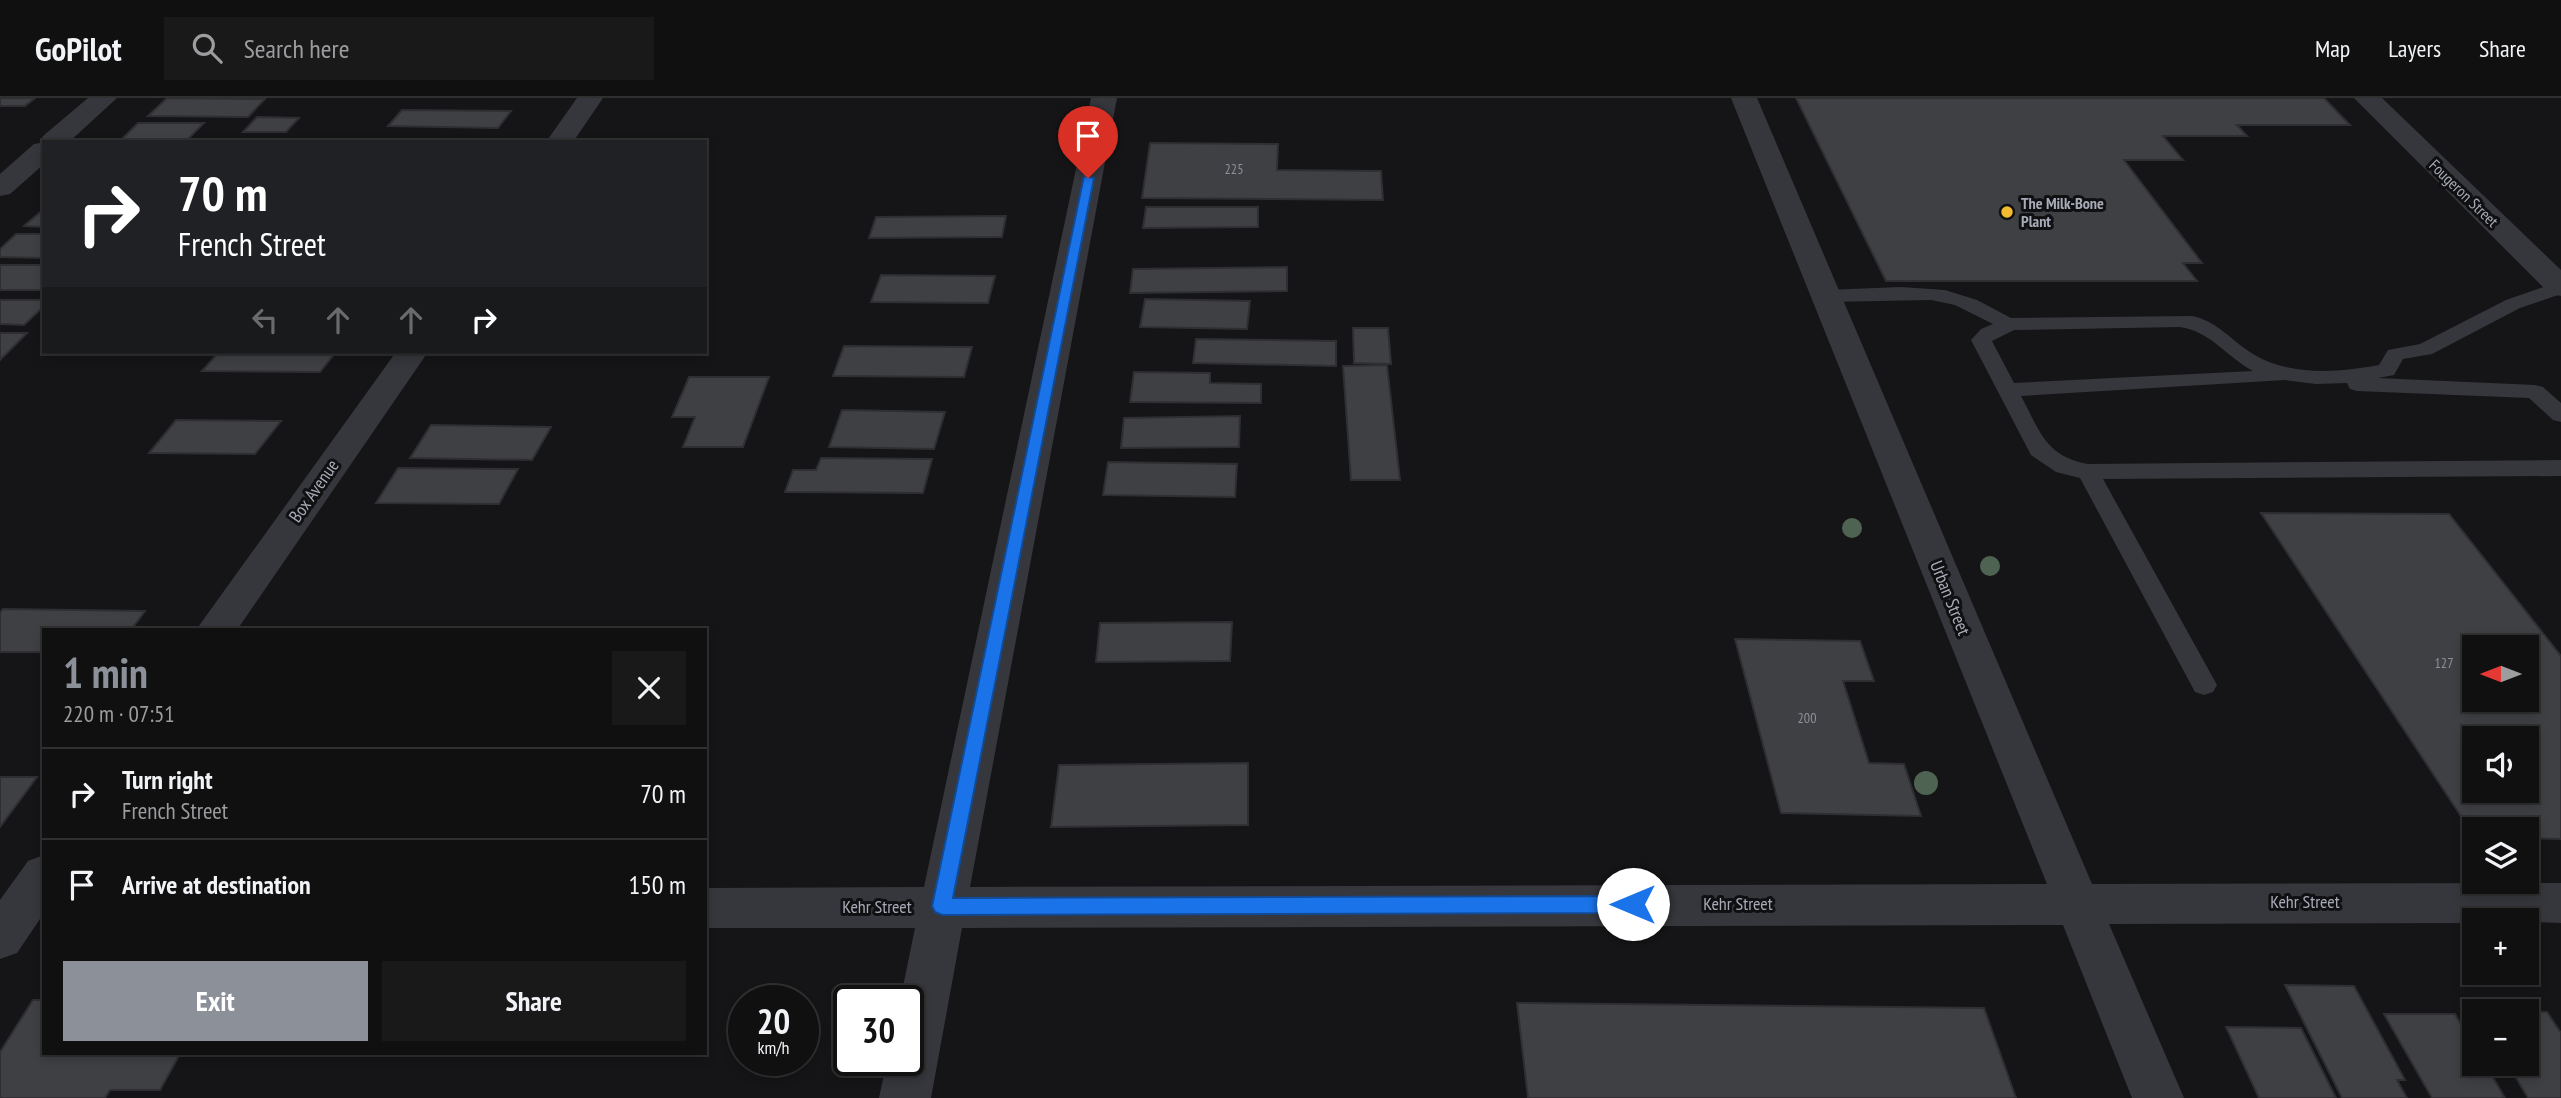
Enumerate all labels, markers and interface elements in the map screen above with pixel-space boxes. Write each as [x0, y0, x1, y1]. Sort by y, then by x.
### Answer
search box [164, 17, 654, 80]
text: GoPilot [35, 27, 122, 70]
icon: search [188, 29, 226, 67]
text: Search here [244, 32, 349, 65]
text: Map [2315, 33, 2350, 64]
text: Layers [2388, 33, 2441, 64]
text: Share [2479, 33, 2526, 64]
pin [1058, 106, 1118, 178]
icon: arrive [1069, 117, 1107, 155]
street label: Fougeron Street [2425, 155, 2503, 231]
house number: 225 [1225, 160, 1243, 178]
text: 70 m [178, 161, 267, 225]
icon: right [63, 168, 154, 259]
place label: The Milk-Bone Plant [2021, 193, 2104, 231]
marker: The Milk-Bone Plant [1999, 204, 2015, 220]
text: French Street [178, 223, 326, 265]
icon: left [246, 301, 284, 339]
icon: ahead [319, 301, 357, 339]
icon: ahead [392, 301, 430, 339]
icon: right [465, 301, 503, 339]
street label: Box Avenue [284, 455, 344, 527]
street label: Urban Street [1925, 557, 1976, 638]
north arrow [2462, 635, 2539, 712]
map controls [2462, 635, 2539, 1076]
text: 1 min [63, 645, 148, 700]
button: close [612, 651, 686, 725]
house number: 127 [2435, 654, 2453, 672]
text: 220 m · 07:51 [63, 699, 175, 728]
house number: 200 [1798, 709, 1816, 727]
button: sound [2462, 726, 2539, 803]
text: Turn right [122, 763, 213, 796]
icon: right [63, 775, 101, 813]
text: 70 m [640, 777, 686, 810]
text: French Street [122, 796, 228, 825]
button: layers [2462, 817, 2539, 894]
icon: arrive [63, 866, 101, 904]
position arrow [1596, 867, 1670, 941]
text: Arrive at destination [122, 868, 311, 901]
text: 150 m [628, 868, 686, 901]
street label: Kehr Street [2270, 890, 2340, 913]
street label: Kehr Street [1703, 892, 1773, 915]
street label: Kehr Street [842, 895, 912, 918]
button: + [2462, 908, 2539, 985]
button: Exit [63, 961, 368, 1041]
button: Share [382, 961, 686, 1041]
speed limit sign: 30 [833, 985, 924, 1076]
text: 20 [757, 998, 790, 1044]
button: − [2462, 999, 2539, 1076]
text: km/h [758, 1036, 789, 1059]

